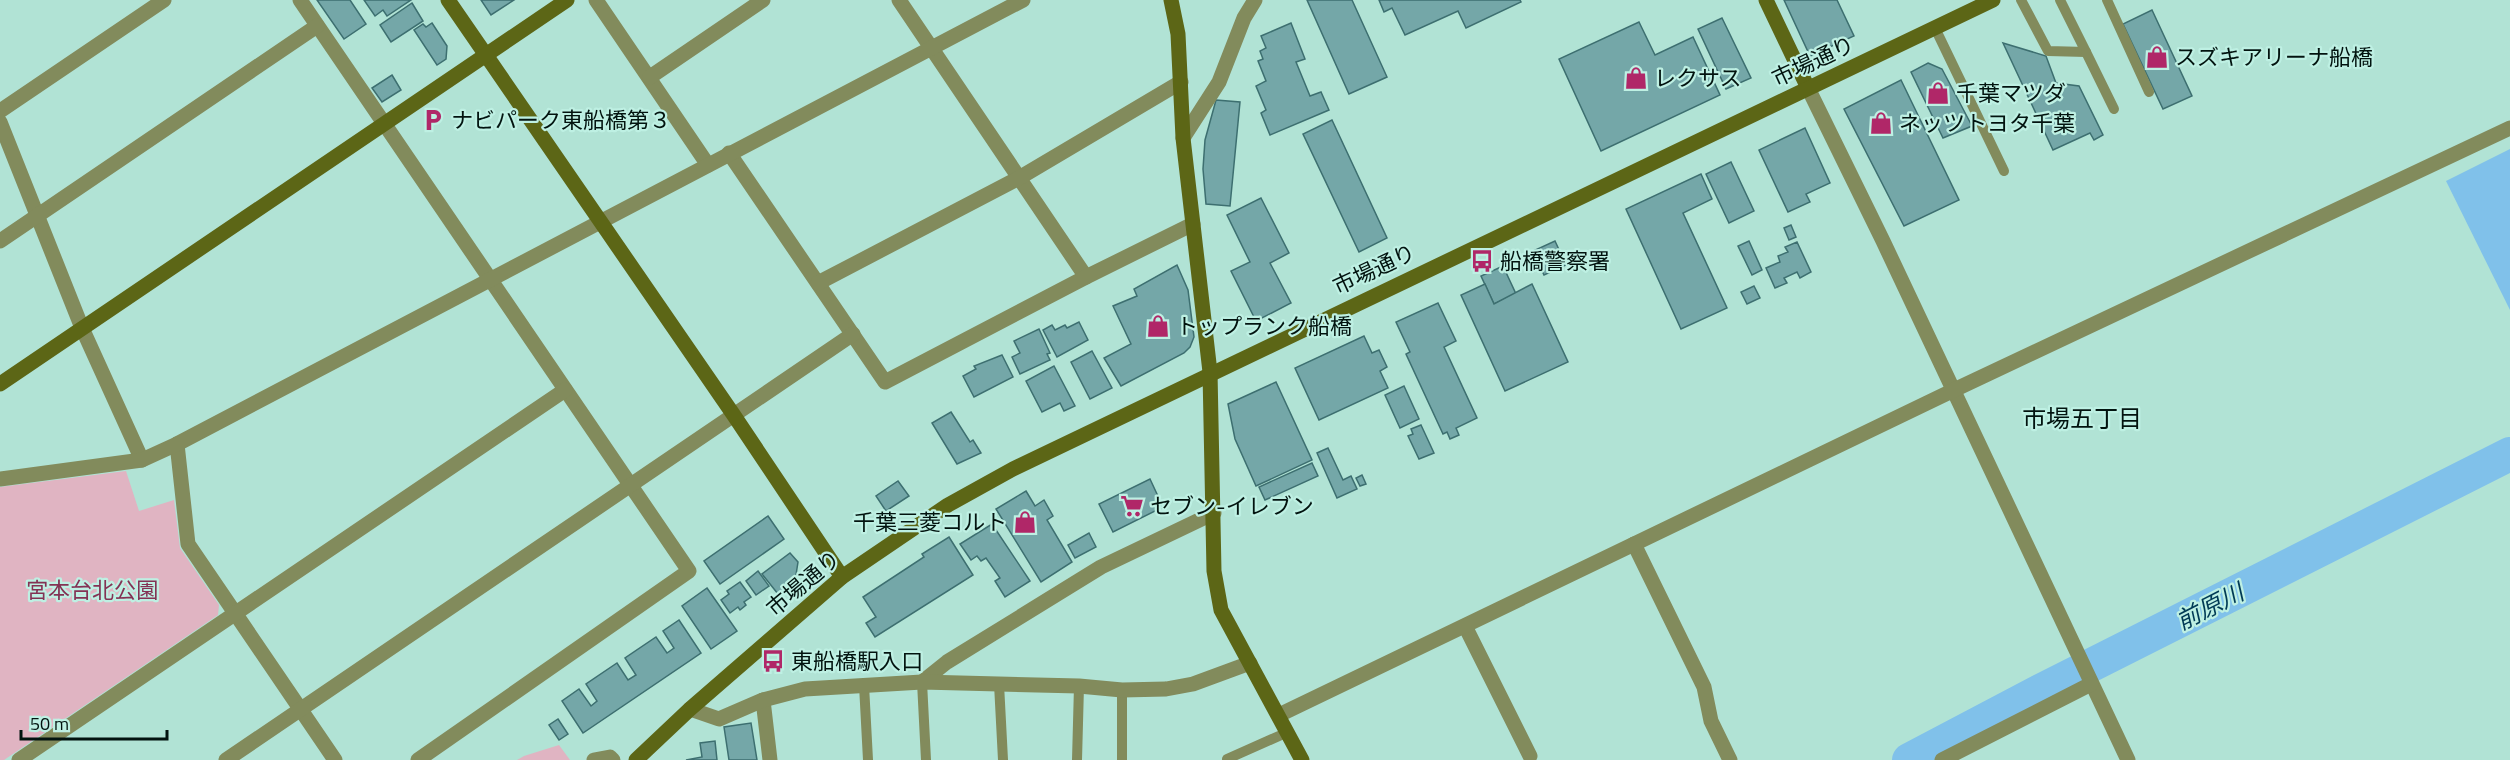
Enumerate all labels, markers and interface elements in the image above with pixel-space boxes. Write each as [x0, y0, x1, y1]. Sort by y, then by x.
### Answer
street label: 市場通り [1766, 27, 1860, 95]
place label: スズキアリーナ船橋 [2175, 40, 2373, 74]
shop icon: スズキアリーナ船橋 [2144, 44, 2170, 70]
place label: レクサス [1654, 61, 1742, 95]
shop icon: レクサス [1623, 65, 1649, 91]
place label: 千葉マツダ [1956, 76, 2066, 110]
shop icon: 千葉マツダ [1925, 80, 1951, 106]
place label: ナビパーク東船橋第３ [451, 103, 671, 137]
place label: ネッツトヨタ千葉 [1899, 106, 2075, 140]
parking icon: ナビパーク東船橋第３ [420, 107, 446, 133]
shop icon: ネッツトヨタ千葉 [1868, 110, 1894, 136]
street label: 市場通り [1327, 235, 1421, 303]
place label: 船橋警察署 [1500, 244, 1610, 278]
bus stop icon: 船橋警察署 [1469, 248, 1495, 274]
place label: トップランク船橋 [1176, 309, 1352, 343]
shop icon: トップランク船橋 [1145, 313, 1171, 339]
district label: 市場五丁目 [2022, 400, 2142, 436]
place label: セブン-イレブン [1150, 489, 1314, 523]
supermarket icon: セブン-イレブン [1119, 493, 1145, 519]
place label: 千葉三菱コルト [853, 505, 1007, 539]
shop icon: 千葉三菱コルト [1012, 509, 1038, 535]
street label: 市場通り [758, 542, 848, 624]
water label: 前原川 [2169, 572, 2252, 638]
park label: 宮本台北公園 [26, 573, 158, 607]
place label: 東船橋駅入口 [791, 644, 923, 678]
bus stop icon: 東船橋駅入口 [760, 648, 786, 674]
scale bar [21, 703, 166, 741]
text: 50 m [30, 710, 69, 737]

